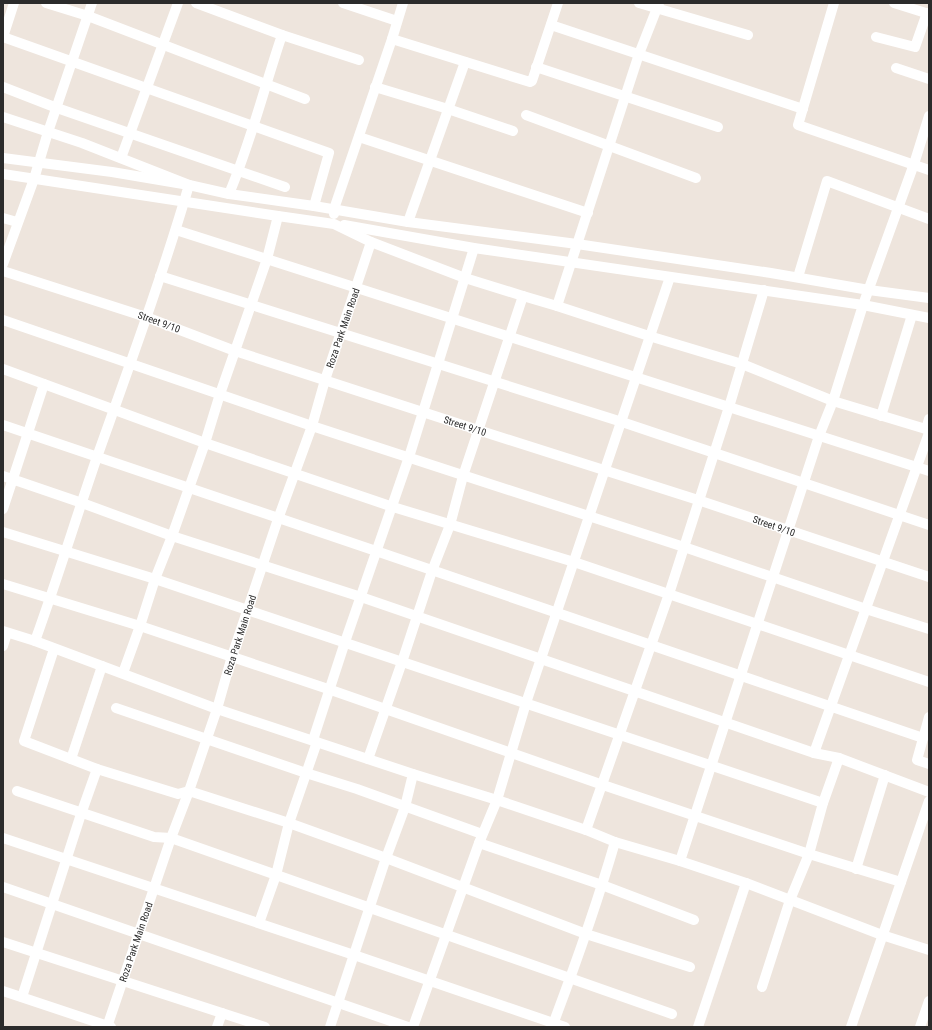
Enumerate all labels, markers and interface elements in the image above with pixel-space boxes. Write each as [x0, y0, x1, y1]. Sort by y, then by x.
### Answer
street label: Roza Park Main Road [324, 287, 362, 369]
street label: Street 9/10 [136, 309, 182, 335]
street label: Street 9/10 [442, 414, 488, 438]
street label: Street 9/10 [751, 514, 797, 538]
street label: Roza Park Main Road [222, 593, 258, 677]
street label: Roza Park Main Road [117, 901, 155, 983]

